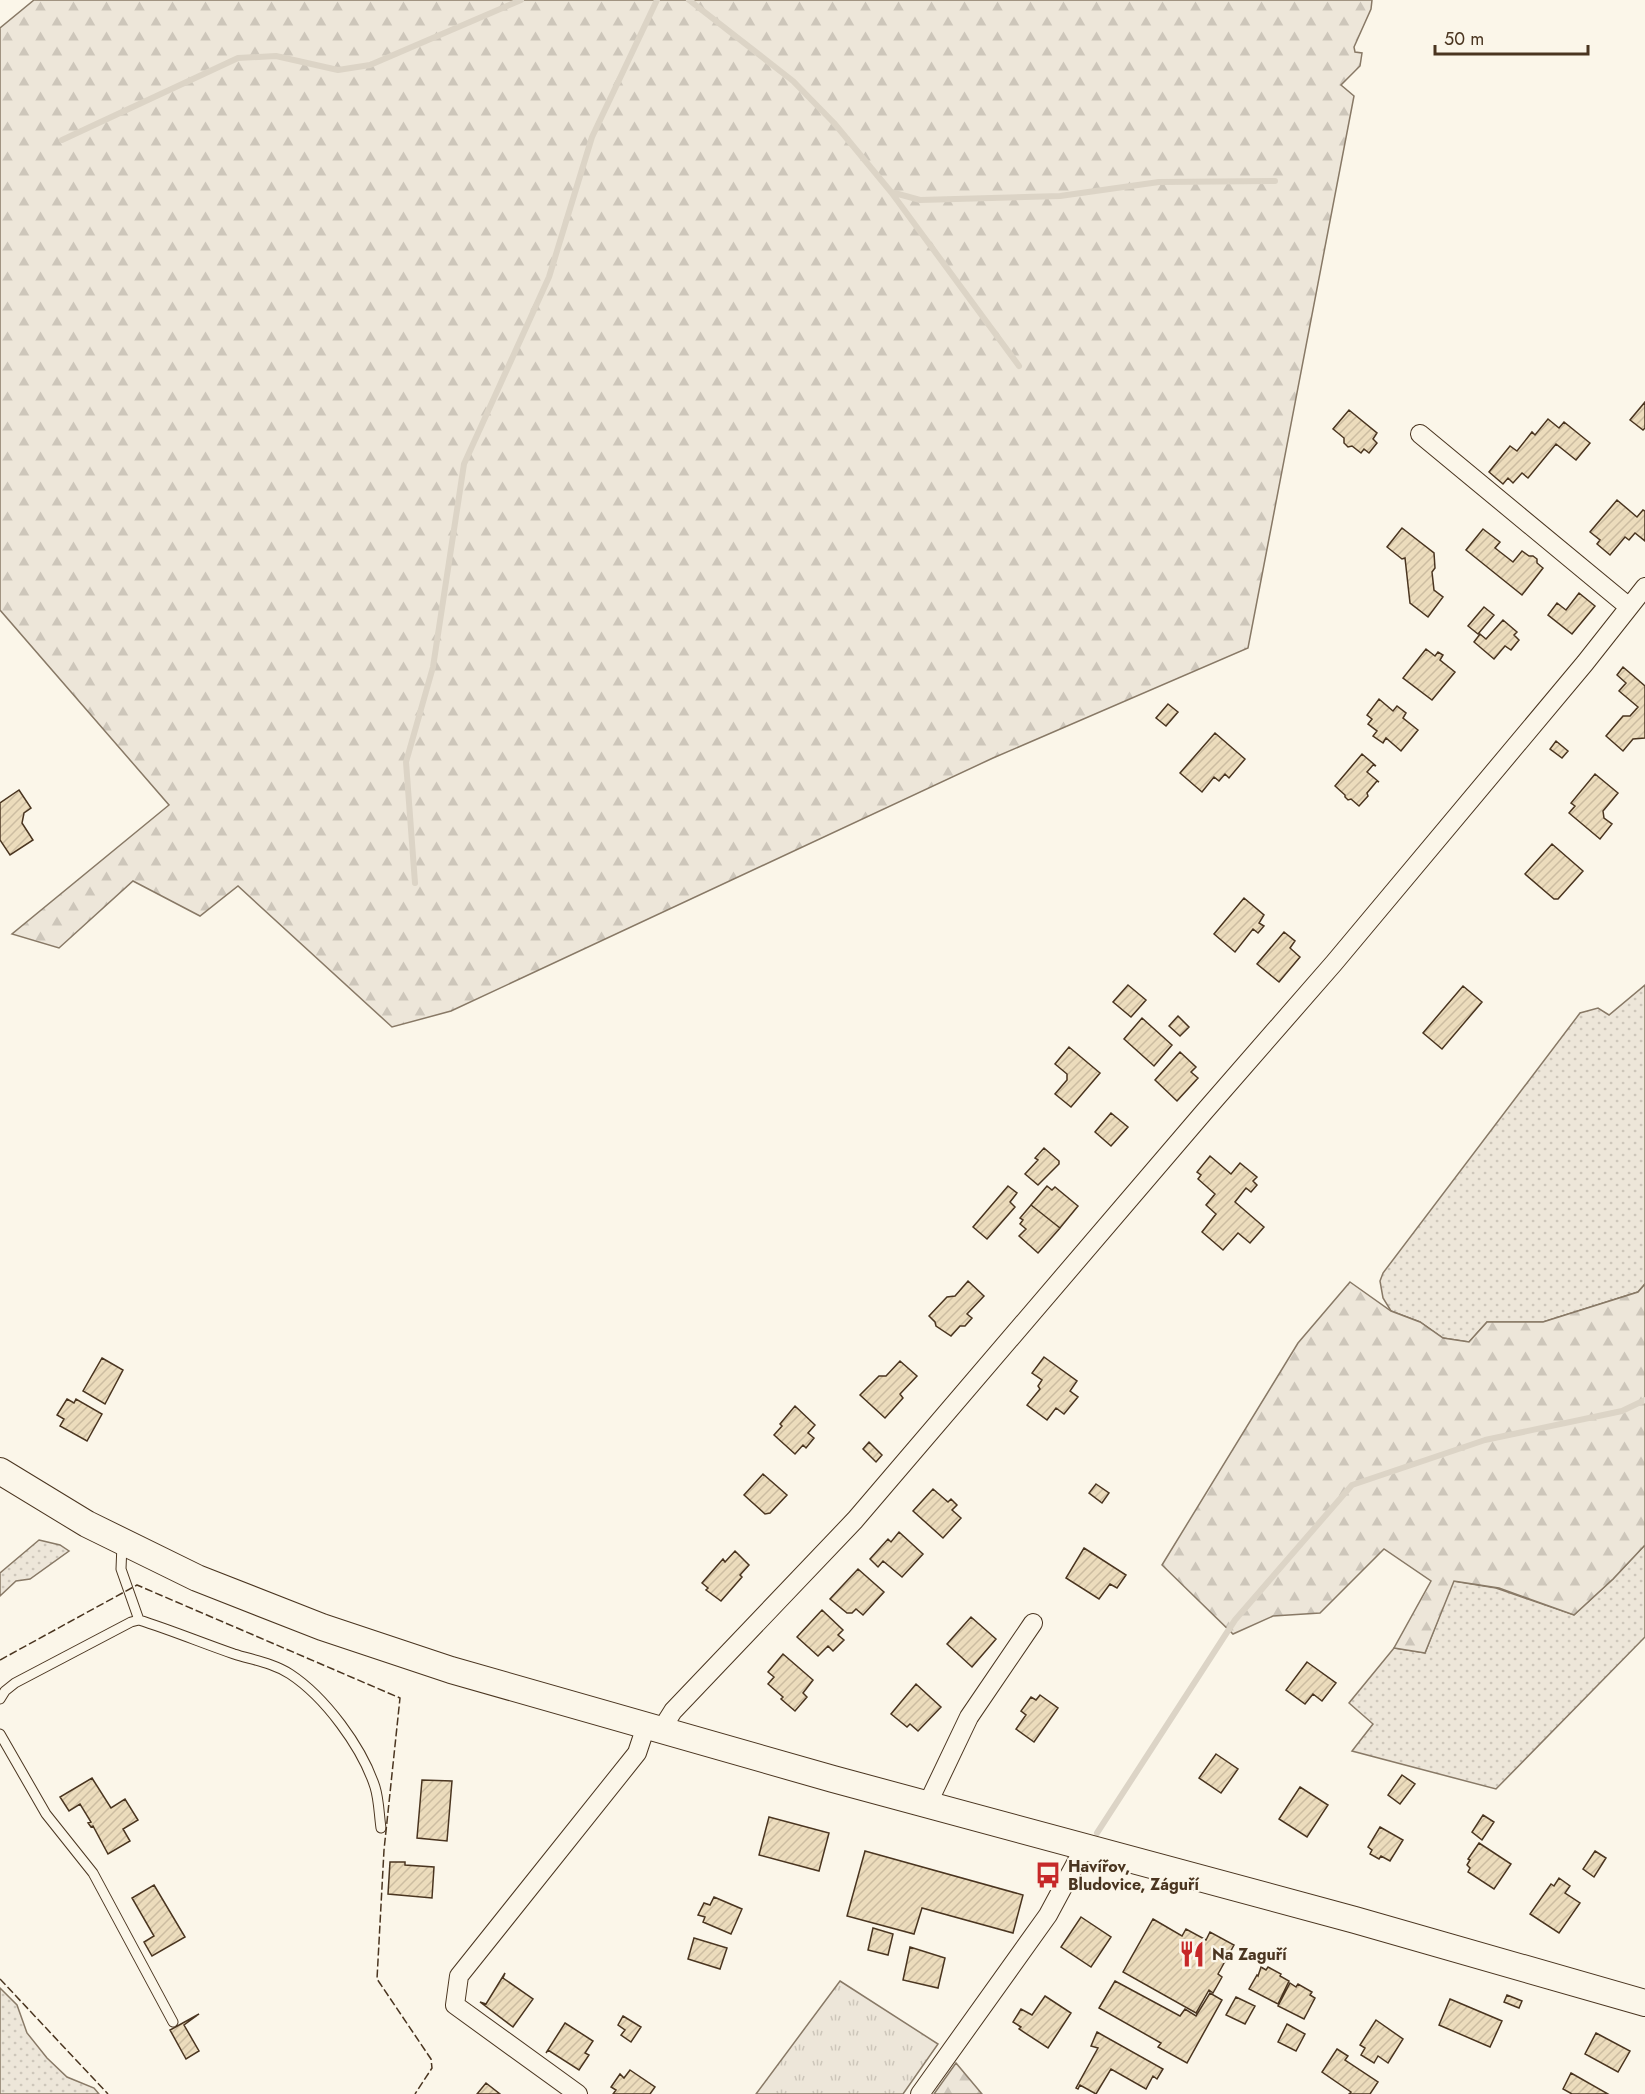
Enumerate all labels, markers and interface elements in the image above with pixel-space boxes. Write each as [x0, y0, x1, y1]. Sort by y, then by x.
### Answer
scale bar [1435, 18, 1588, 56]
text: 50 m [1444, 26, 1484, 52]
place label: Havířov, Bludovice, Záguří [1068, 1855, 1199, 1896]
bus stop icon: Havířov, Bludovice, Záguří [1033, 1860, 1063, 1890]
restaurant icon: Na Zaguří [1177, 1939, 1207, 1969]
place label: Na Zaguří [1212, 1943, 1287, 1966]

